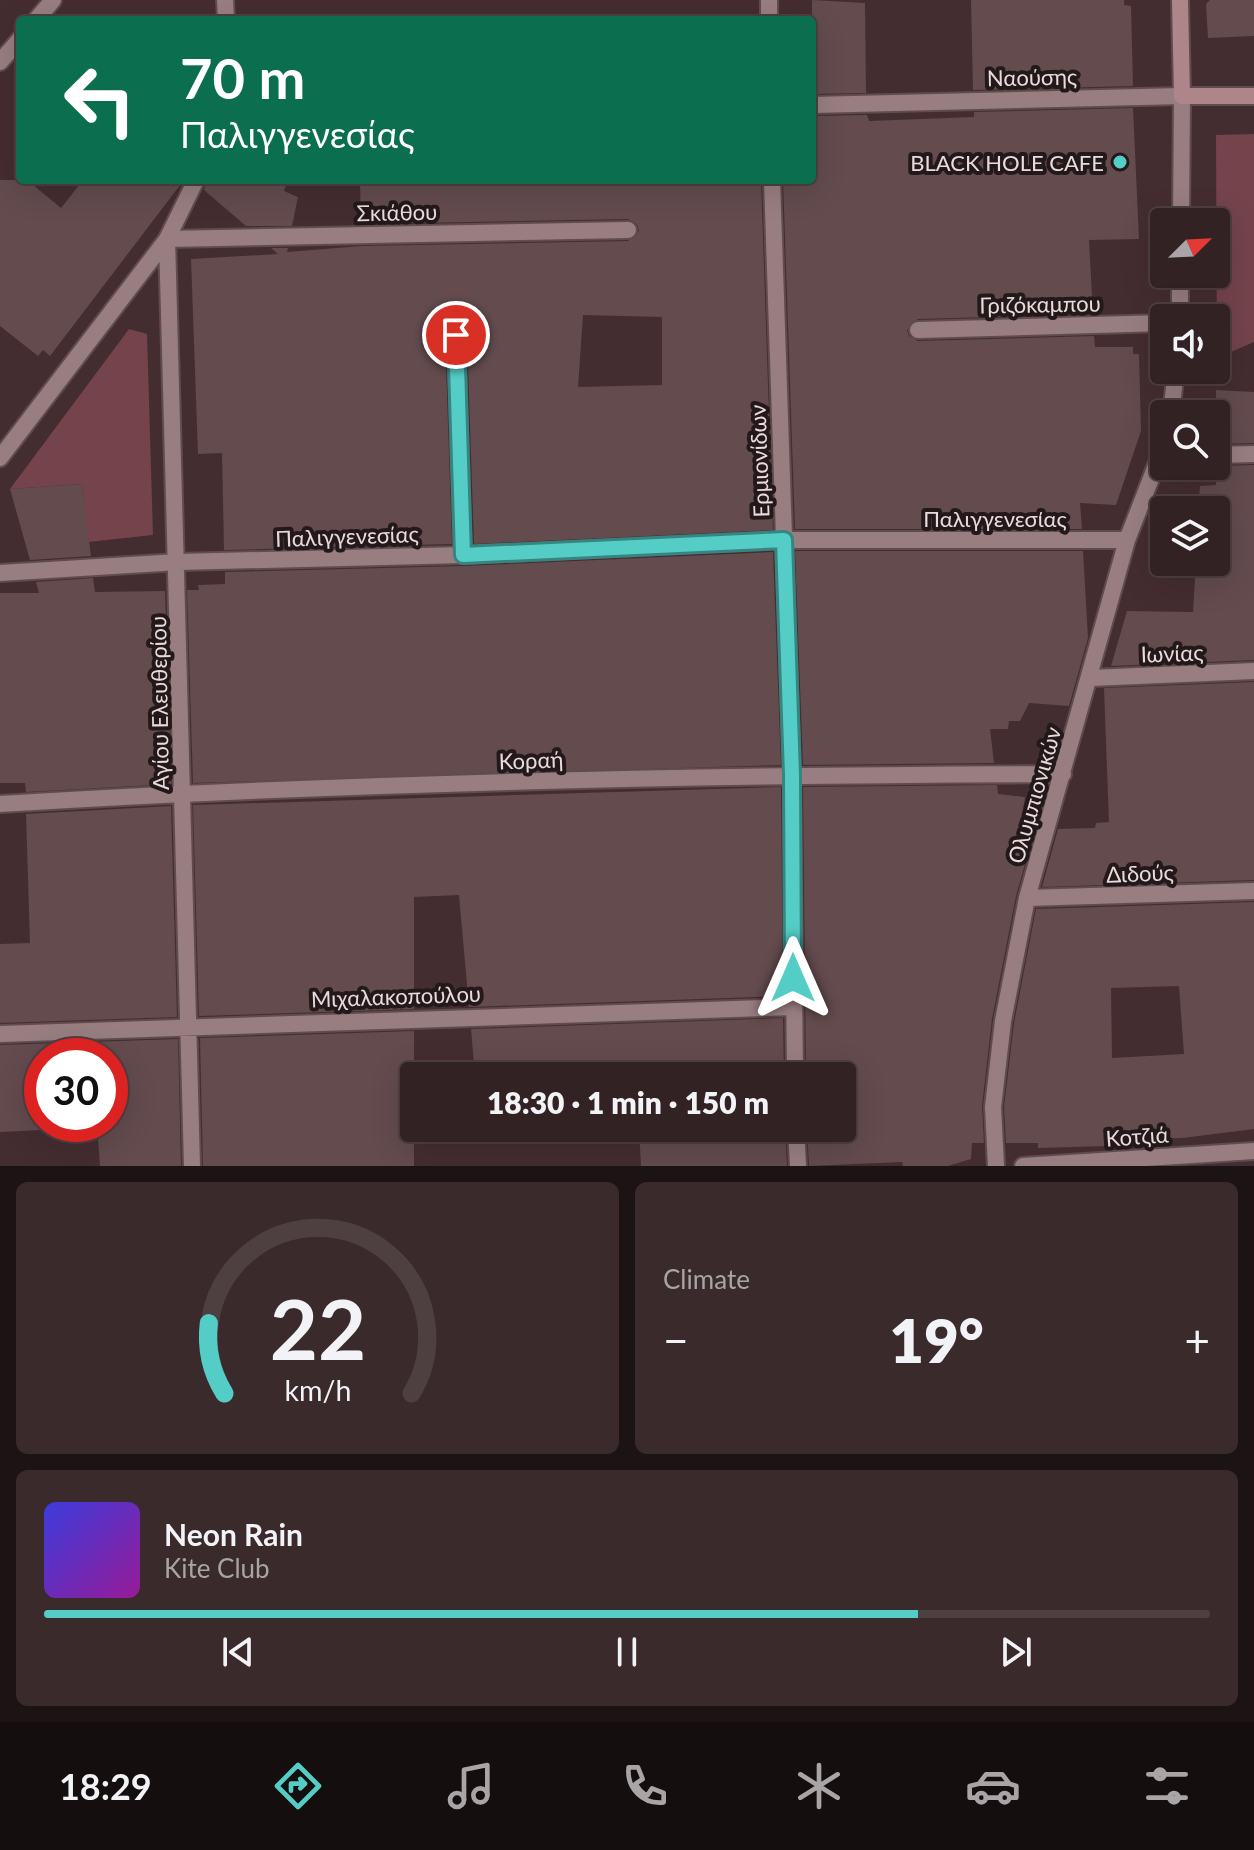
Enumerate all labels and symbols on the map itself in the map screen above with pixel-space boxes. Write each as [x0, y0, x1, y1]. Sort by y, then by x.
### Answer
street label: Ναούσης [987, 63, 1077, 91]
place label: BLACK HOLE CAFE [910, 149, 1104, 176]
marker: BLACK HOLE CAFE [1111, 153, 1129, 171]
street label: Σκιάθου [356, 198, 438, 226]
north arrow [1150, 208, 1230, 288]
street label: Γριζόκαμπου [979, 289, 1101, 319]
pin [422, 301, 490, 369]
street label: Ερμιονίδων [744, 404, 774, 518]
street label: Παλιγγενεσίας [923, 505, 1067, 532]
street label: Παλιγγενεσίας [275, 520, 419, 552]
street label: Αγίου Ελευθερίου [144, 616, 174, 790]
street label: Ιωνίας [1140, 638, 1204, 668]
street label: Ολυμπιονικών [1002, 724, 1066, 866]
street label: Κοραή [498, 745, 564, 775]
street label: Διδούς [1106, 858, 1174, 888]
position arrow [751, 936, 835, 1020]
street label: Μιχαλακοπούλου [311, 980, 481, 1012]
speed limit sign: 30 [24, 1038, 128, 1142]
street label: Κοτζιά [1105, 1120, 1169, 1152]

